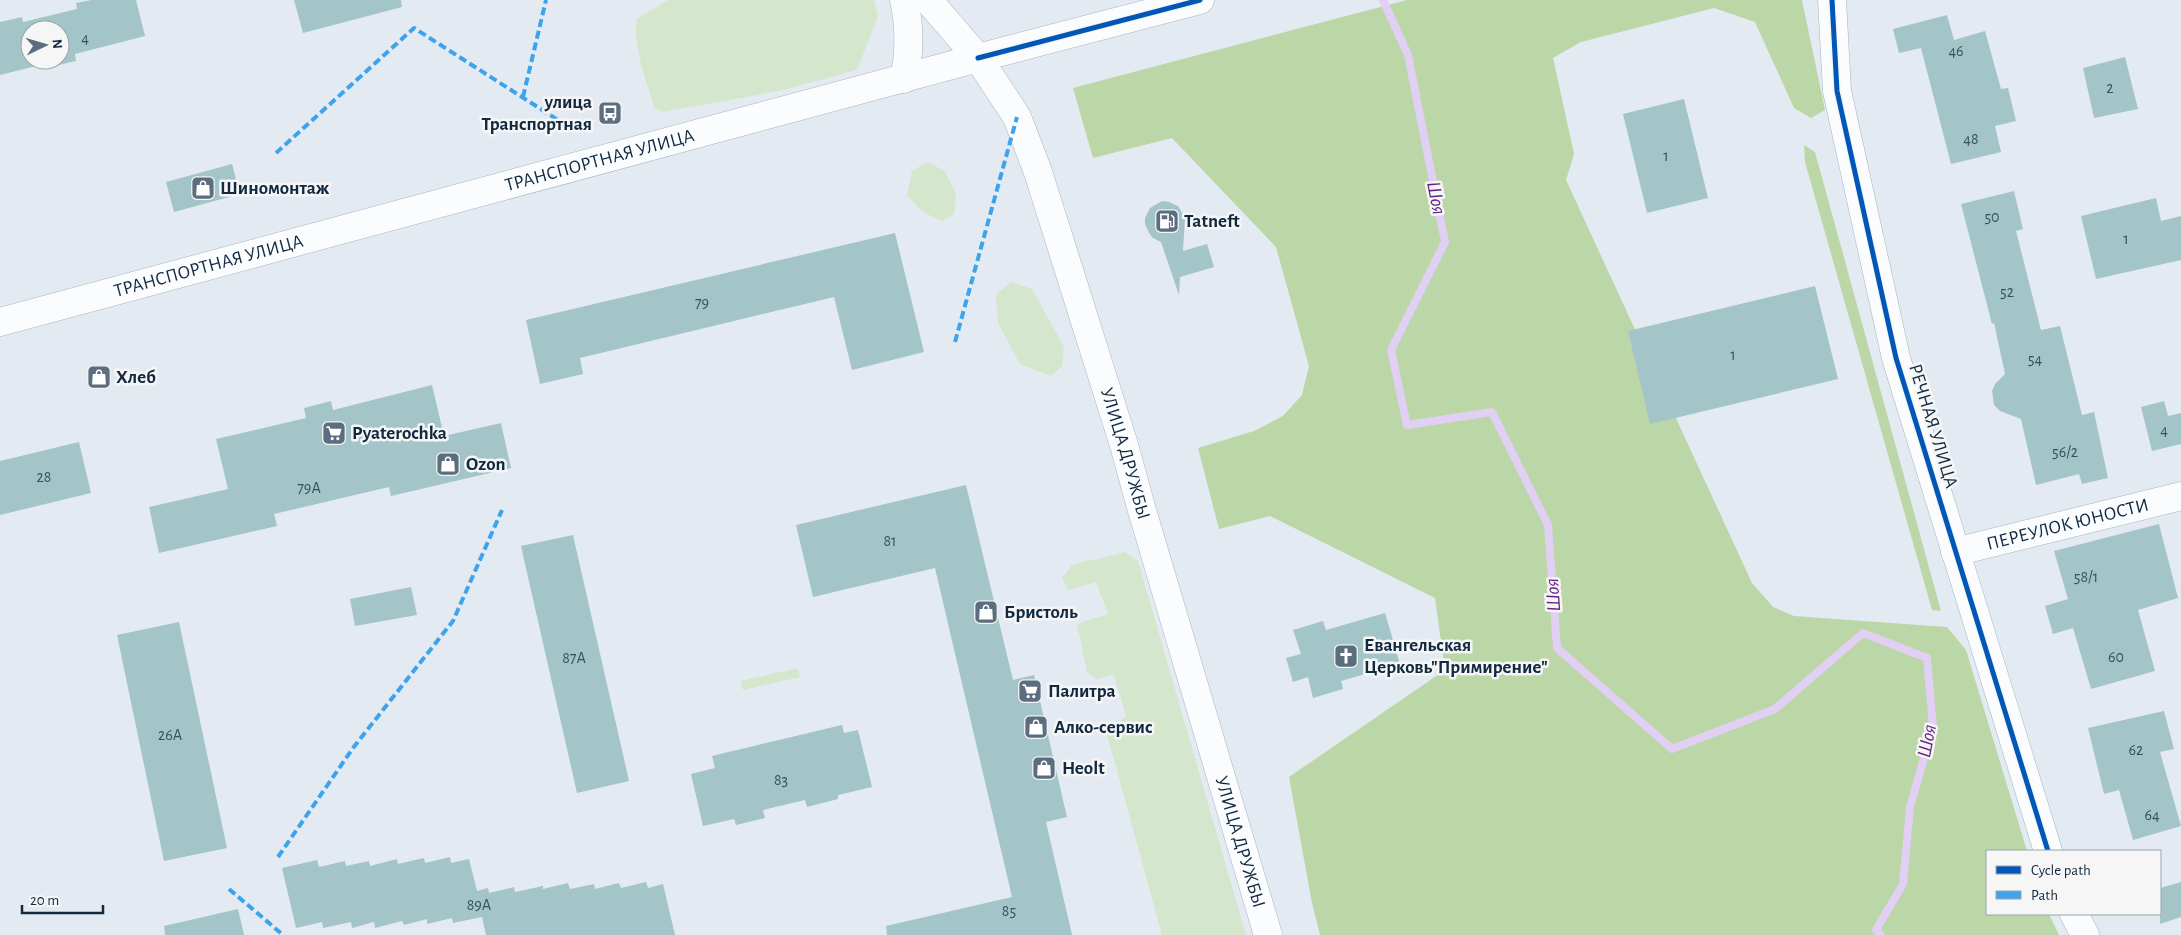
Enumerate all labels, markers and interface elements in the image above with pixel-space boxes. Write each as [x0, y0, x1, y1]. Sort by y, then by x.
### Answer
north arrow [20, 20, 70, 70]
house number: 4 [81, 30, 89, 46]
text: N [50, 38, 64, 49]
house number: 46 [1948, 43, 1964, 59]
house number: 2 [2106, 80, 2114, 96]
place label: улица Транспортная [481, 93, 592, 134]
bus stop icon: улица Транспортная [597, 100, 623, 126]
street label: ТРАНСПОРТНАЯ УЛИЦА [503, 126, 696, 195]
house number: 48 [1963, 131, 1979, 147]
house number: 1 [1663, 148, 1669, 164]
shop icon: Шиномонтаж [190, 175, 216, 201]
place label: Шиномонтаж [220, 179, 330, 198]
water label: Шоя [1423, 180, 1449, 216]
fuel station icon: Tatneft [1154, 208, 1180, 234]
house number: 50 [1984, 209, 2000, 225]
place label: Tatneft [1184, 212, 1240, 231]
street label: ТРАНСПОРТНАЯ УЛИЦА [112, 231, 305, 300]
house number: 1 [2123, 231, 2129, 247]
house number: 52 [2000, 284, 2014, 300]
house number: 79 [695, 295, 709, 311]
house number: 1 [1730, 347, 1736, 363]
house number: 54 [2028, 351, 2042, 367]
street label: РЕЧНАЯ УЛИЦА [1905, 362, 1961, 490]
shop icon: Хлеб [86, 364, 112, 390]
place label: Хлеб [116, 368, 156, 387]
street label: УЛИЦА ДРУЖБЫ [1097, 385, 1154, 522]
supermarket icon: Pyaterochka [321, 420, 347, 446]
house number: 4 [2160, 422, 2168, 438]
place label: Pyaterochka [352, 424, 447, 443]
house number: 56/2 [2052, 444, 2078, 460]
shop icon: Ozon [435, 451, 461, 477]
place label: Ozon [466, 455, 505, 474]
house number: 28 [37, 469, 51, 485]
house number: 79А [297, 480, 321, 496]
street label: ПЕРЕУЛОК ЮНОСТИ [1984, 495, 2151, 553]
house number: 81 [883, 533, 897, 549]
house number: 58/1 [2074, 569, 2098, 585]
water label: Шоя [1542, 578, 1564, 612]
shop icon: Бристоль [973, 599, 999, 625]
place label: Бристоль [1004, 603, 1078, 622]
place label: Евангельская Церковь"Примирение" [1364, 636, 1548, 677]
church icon: Евангельская Церковь"Примирение" [1333, 643, 1359, 669]
house number: 60 [2108, 649, 2124, 665]
house number: 87А [562, 650, 586, 666]
supermarket icon: Палитра [1017, 678, 1043, 704]
place label: Палитра [1048, 682, 1116, 701]
shop icon: Алко-сервис [1023, 714, 1049, 740]
place label: Алко-сервис [1054, 718, 1153, 737]
water label: Шоя [1914, 723, 1940, 759]
house number: 26А [158, 727, 183, 743]
house number: 62 [2129, 742, 2143, 758]
shop icon: Heolt [1031, 755, 1057, 781]
place label: Heolt [1062, 759, 1105, 778]
house number: 83 [774, 772, 788, 788]
street label: УЛИЦА ДРУЖБЫ [1212, 774, 1269, 910]
house number: 64 [2144, 807, 2160, 823]
legend [1986, 850, 2161, 915]
text: Cycle path [2031, 863, 2091, 878]
scale bar [22, 882, 104, 914]
text: Path [2031, 888, 2058, 903]
text: 20 m [30, 893, 59, 908]
house number: 89А [467, 897, 492, 913]
house number: 85 [1002, 903, 1016, 919]

